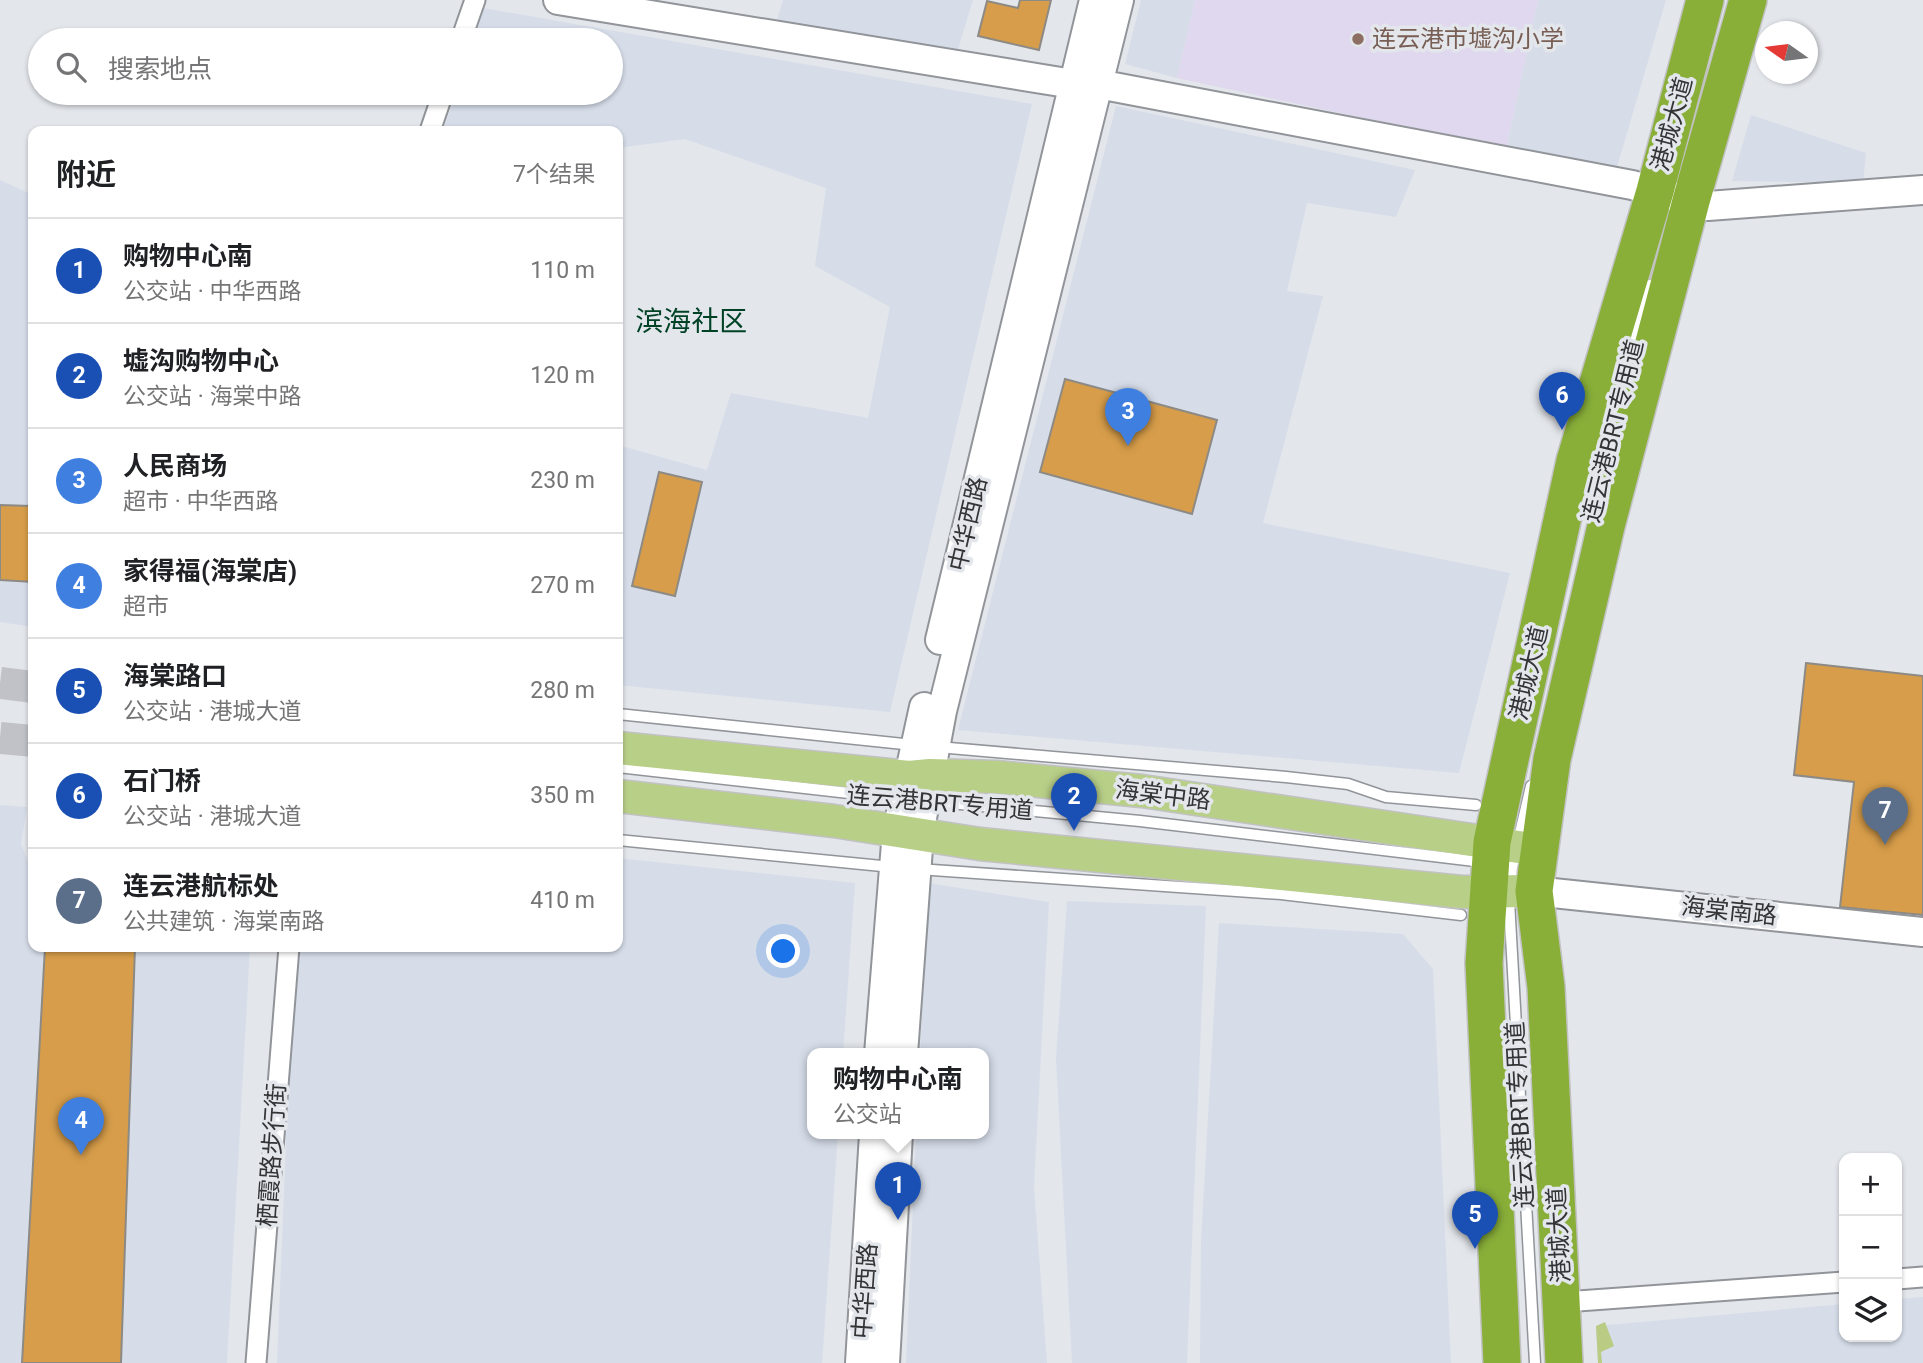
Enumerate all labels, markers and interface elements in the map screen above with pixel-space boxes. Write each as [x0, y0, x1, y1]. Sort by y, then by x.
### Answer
north arrow [1755, 21, 1818, 84]
place label: 连云港市墟沟小学 [1372, 25, 1564, 53]
search box [28, 28, 623, 105]
marker: 连云港市墟沟小学 [1350, 31, 1366, 47]
icon: search [52, 48, 90, 86]
text: 搜索地点 [108, 54, 212, 84]
street label: 港城大道 [1646, 74, 1698, 174]
text: 附近 [56, 157, 116, 192]
text: 7个结果 [513, 161, 595, 188]
text: 购物中心南 [123, 241, 253, 271]
text: 1 [72, 257, 86, 284]
text: 110 m [530, 257, 595, 284]
text: 公交站 · 中华西路 [123, 278, 301, 305]
district label: 滨海社区 [635, 305, 747, 338]
street label: 连云港BRT专用道 [1577, 337, 1649, 525]
text: 墟沟购物中心 [123, 346, 279, 376]
text: 2 [72, 362, 86, 389]
text: 120 m [530, 362, 595, 389]
pin: 6 [1539, 372, 1585, 430]
text: 公交站 · 海棠中路 [123, 383, 301, 410]
pin: 3 [1105, 388, 1151, 446]
text: 人民商场 [123, 451, 227, 481]
text: 3 [72, 467, 86, 494]
text: 230 m [530, 467, 595, 494]
street label: 中华西路 [944, 474, 992, 574]
text: 超市 · 中华西路 [123, 488, 278, 515]
text: 家得福(海棠店) [123, 556, 297, 586]
text: 4 [72, 572, 86, 599]
text: 270 m [530, 572, 595, 599]
text: 超市 [123, 593, 169, 620]
street label: 港城大道 [1505, 623, 1553, 723]
text: 海棠路口 [123, 661, 227, 691]
text: 5 [72, 677, 86, 704]
text: 280 m [530, 677, 595, 704]
text: 公交站 · 港城大道 [123, 698, 301, 725]
text: 石门桥 [123, 766, 201, 796]
pin: 2 [1051, 773, 1097, 831]
street label: 海棠中路 [1114, 775, 1212, 815]
street label: 连云港BRT专用道 [846, 781, 1034, 825]
text: 6 [72, 782, 86, 809]
text: 350 m [530, 782, 595, 809]
pin: 7 [1862, 787, 1908, 845]
text: 公交站 · 港城大道 [123, 803, 301, 830]
text: 连云港航标处 [123, 871, 279, 901]
text: 7 [72, 887, 86, 914]
text: 410 m [530, 887, 595, 914]
street label: 海棠南路 [1680, 892, 1778, 930]
text: 公共建筑 · 海棠南路 [123, 908, 324, 935]
your location [766, 934, 800, 968]
street label: 连云港BRT专用道 [1501, 1021, 1539, 1209]
popup [807, 1048, 989, 1139]
text: 购物中心南 [833, 1064, 963, 1094]
street label: 栖霞路步行街 [253, 1082, 291, 1228]
pin: 4 [58, 1097, 104, 1155]
text: 公交站 [833, 1101, 902, 1128]
map controls [1839, 1153, 1902, 1342]
button: + [1839, 1153, 1902, 1216]
pin: 1 [875, 1162, 921, 1220]
street label: 港城大道 [1543, 1186, 1575, 1284]
pin: 5 [1452, 1191, 1498, 1249]
button: − [1839, 1216, 1902, 1279]
street label: 中华西路 [848, 1242, 882, 1340]
button: layers [1839, 1279, 1902, 1342]

